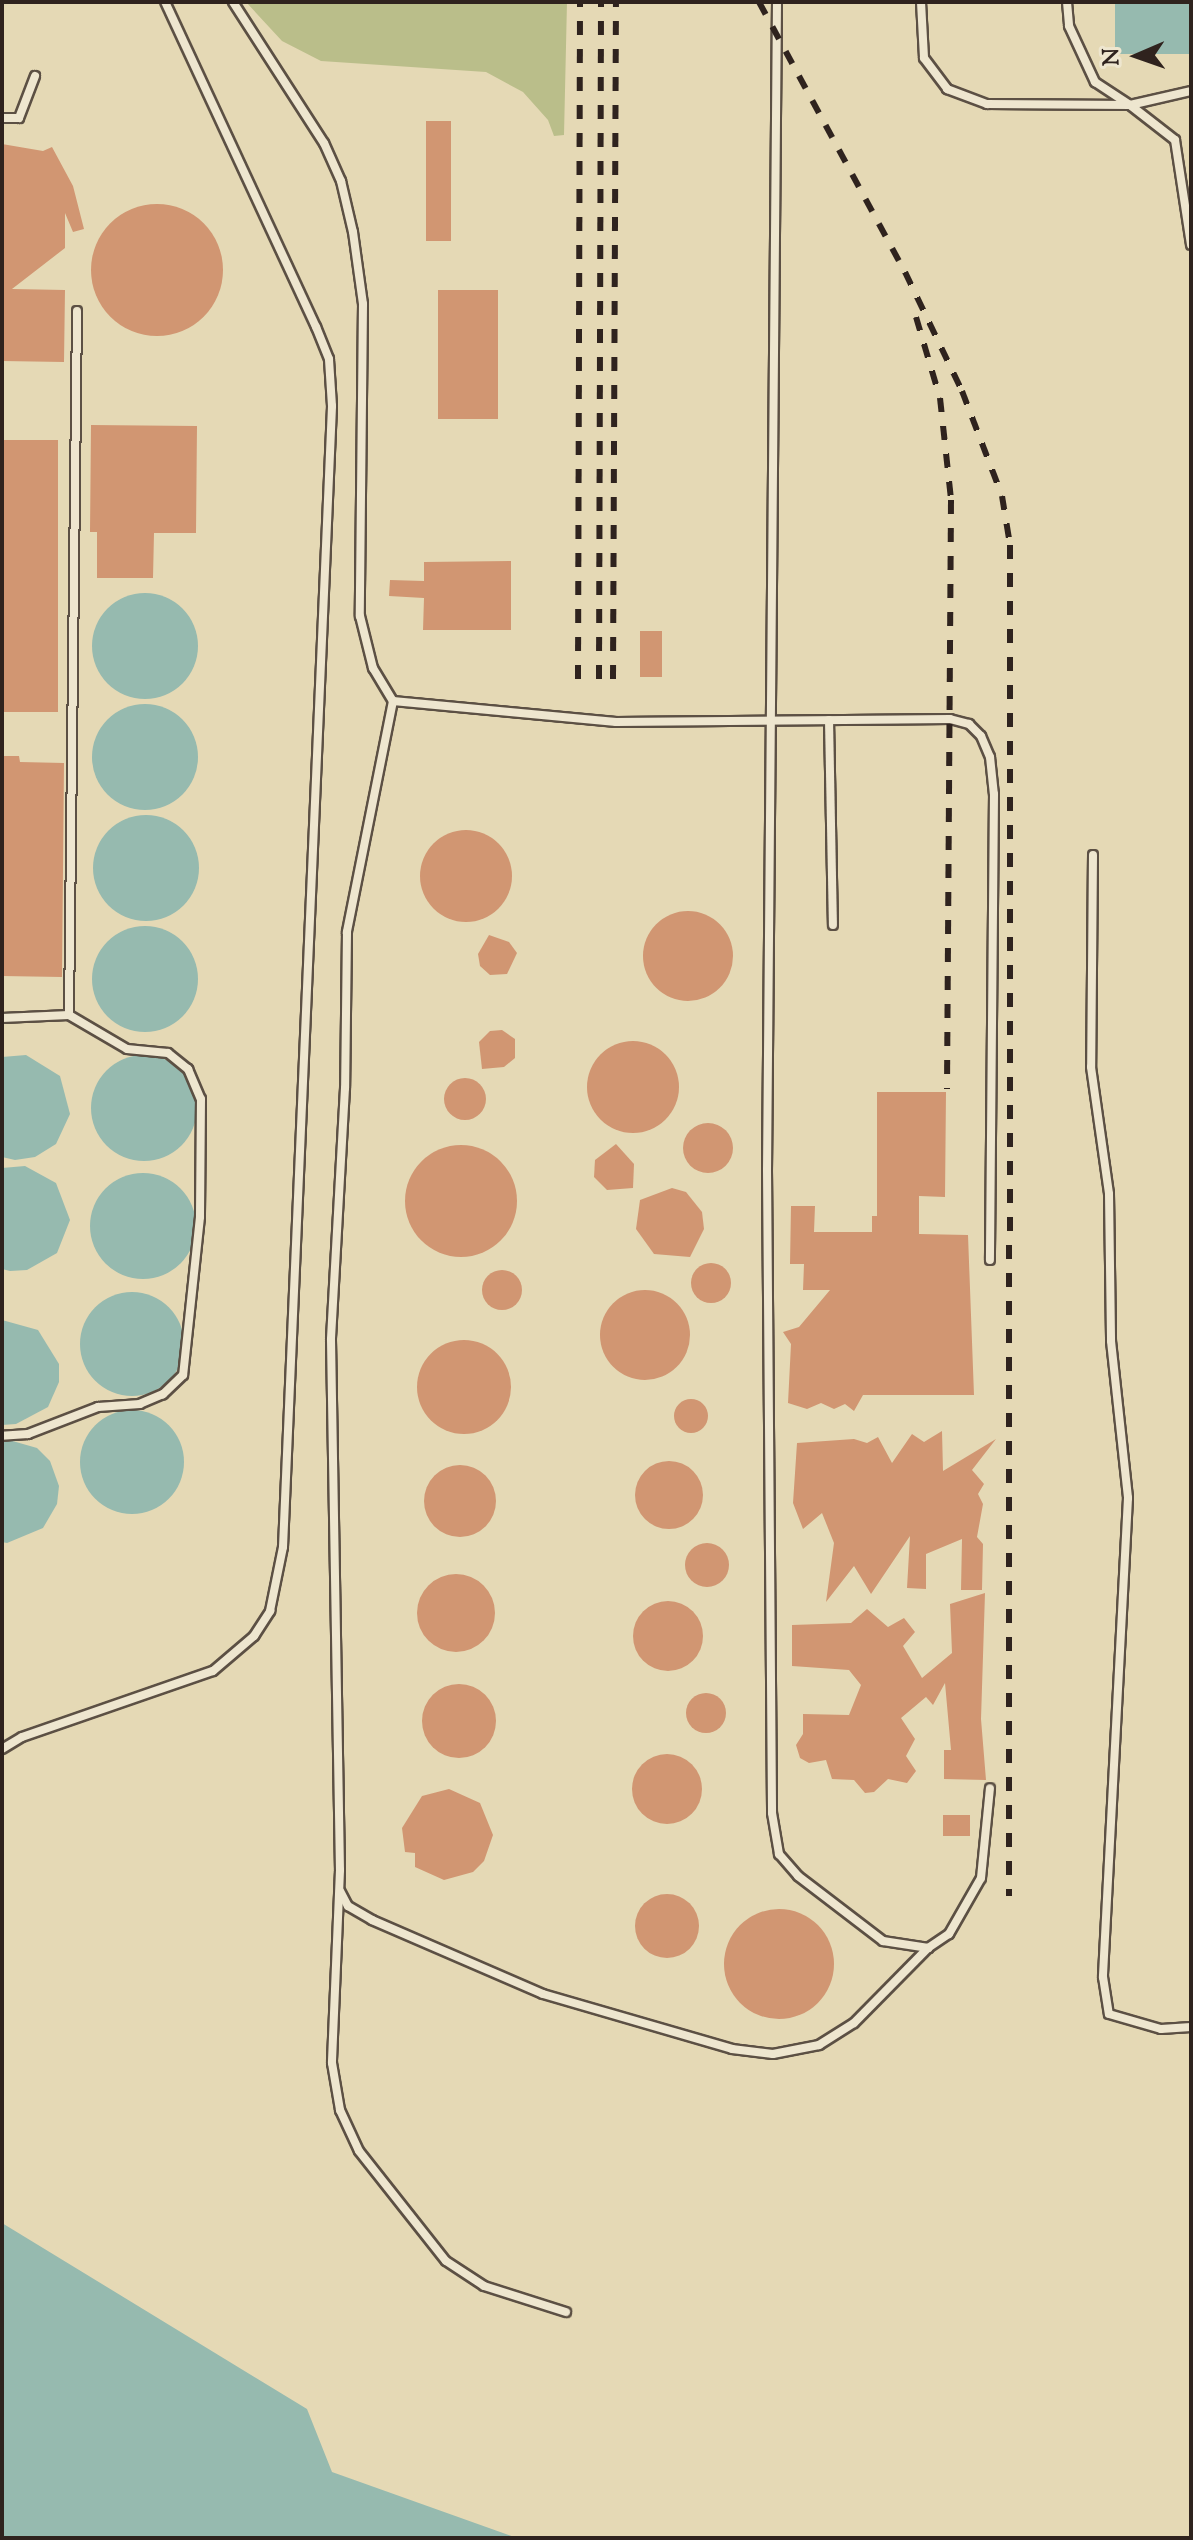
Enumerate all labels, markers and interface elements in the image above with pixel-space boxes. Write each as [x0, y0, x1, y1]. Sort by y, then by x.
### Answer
north arrow [1097, 16, 1177, 96]
text: N [1097, 48, 1129, 66]

